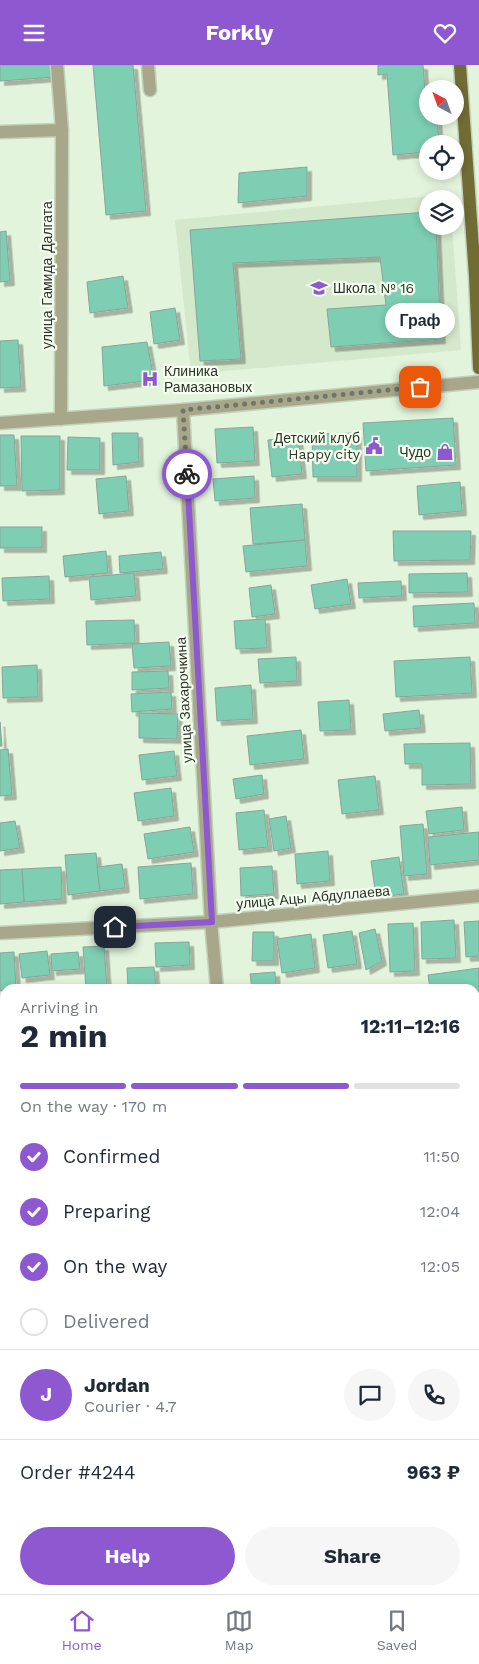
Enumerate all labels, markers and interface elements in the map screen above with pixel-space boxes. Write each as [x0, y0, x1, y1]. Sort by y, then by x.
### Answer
icon: menu [20, 19, 48, 47]
icon: heart [431, 19, 459, 47]
text: Forkly [206, 20, 273, 45]
north arrow [419, 80, 464, 125]
map controls [419, 80, 464, 235]
button: locate [419, 135, 464, 180]
button: layers [419, 190, 464, 235]
street label: улица Гамида Далгата [39, 201, 55, 349]
school or university icon: Школа № 16 [309, 278, 329, 298]
place label: Школа № 16 [333, 280, 414, 296]
callout: Граф [385, 302, 455, 337]
text: Граф [399, 311, 441, 330]
place label: Клиника Рамазановых [164, 363, 252, 395]
pin [399, 366, 441, 408]
hospital icon: Клиника Рамазановых [140, 369, 160, 389]
icon: bag [406, 373, 434, 401]
place label: Детский клуб Happy city [274, 430, 361, 462]
public building icon: Детский клуб Happy city [364, 436, 384, 456]
shop icon: Чудо [435, 442, 455, 462]
place label: Чудо [399, 444, 431, 460]
courier [162, 449, 212, 499]
icon: bike [173, 460, 201, 488]
street label: улица Захарочкина [173, 636, 195, 763]
street label: улица Ацы Абдуллаева [236, 882, 391, 912]
pin [94, 906, 136, 948]
icon: home [101, 913, 129, 941]
text: Arriving in [20, 998, 98, 1017]
text: 12:11–12:16 [361, 1015, 460, 1038]
text: 2 min [20, 1017, 108, 1055]
text: On the way · 170 m [20, 1097, 167, 1116]
icon: check [20, 1143, 48, 1171]
text: Confirmed [63, 1145, 160, 1168]
text: 11:50 [424, 1147, 460, 1166]
icon: check [20, 1198, 48, 1226]
text: Preparing [63, 1200, 150, 1223]
text: 12:04 [420, 1202, 460, 1221]
icon: check [20, 1253, 48, 1281]
text: On the way [63, 1255, 167, 1278]
text: 12:05 [420, 1257, 460, 1276]
text: Delivered [63, 1310, 150, 1333]
button: chat [344, 1369, 396, 1421]
button: phone [408, 1369, 460, 1421]
text: Jordan [84, 1374, 150, 1397]
text: J [40, 1383, 52, 1406]
text: Courier · 4.7 [84, 1397, 177, 1416]
text: Order #4244 [20, 1461, 136, 1484]
text: 963 ₽ [407, 1461, 460, 1484]
button: Help [20, 1527, 235, 1585]
button: Share [245, 1527, 460, 1585]
tab: Home [62, 1607, 102, 1653]
tab: Map [225, 1607, 253, 1653]
tab: Saved [377, 1607, 417, 1653]

